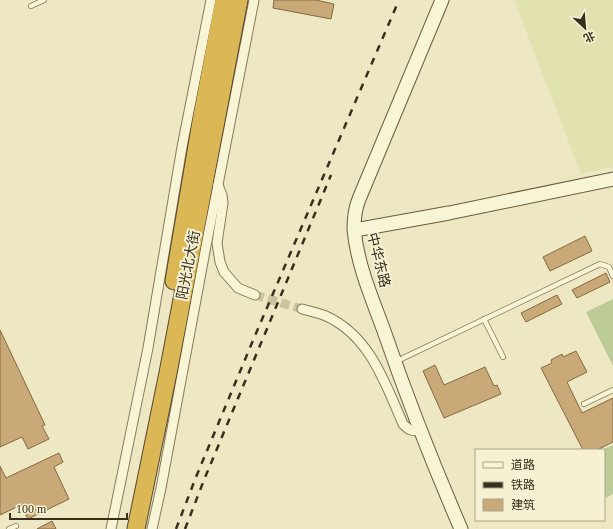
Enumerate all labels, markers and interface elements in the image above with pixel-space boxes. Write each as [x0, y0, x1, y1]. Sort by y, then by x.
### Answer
north arrow [565, 8, 605, 48]
text: 北 [582, 29, 597, 45]
street label: 阳光北大街 [173, 229, 203, 301]
street label: 中华东路 [364, 231, 394, 289]
legend [475, 449, 605, 521]
text: 道路 [511, 458, 535, 472]
text: 铁路 [511, 478, 535, 492]
scale bar [10, 495, 127, 521]
text: 建筑 [511, 498, 535, 512]
text: 100 m [16, 502, 47, 516]

